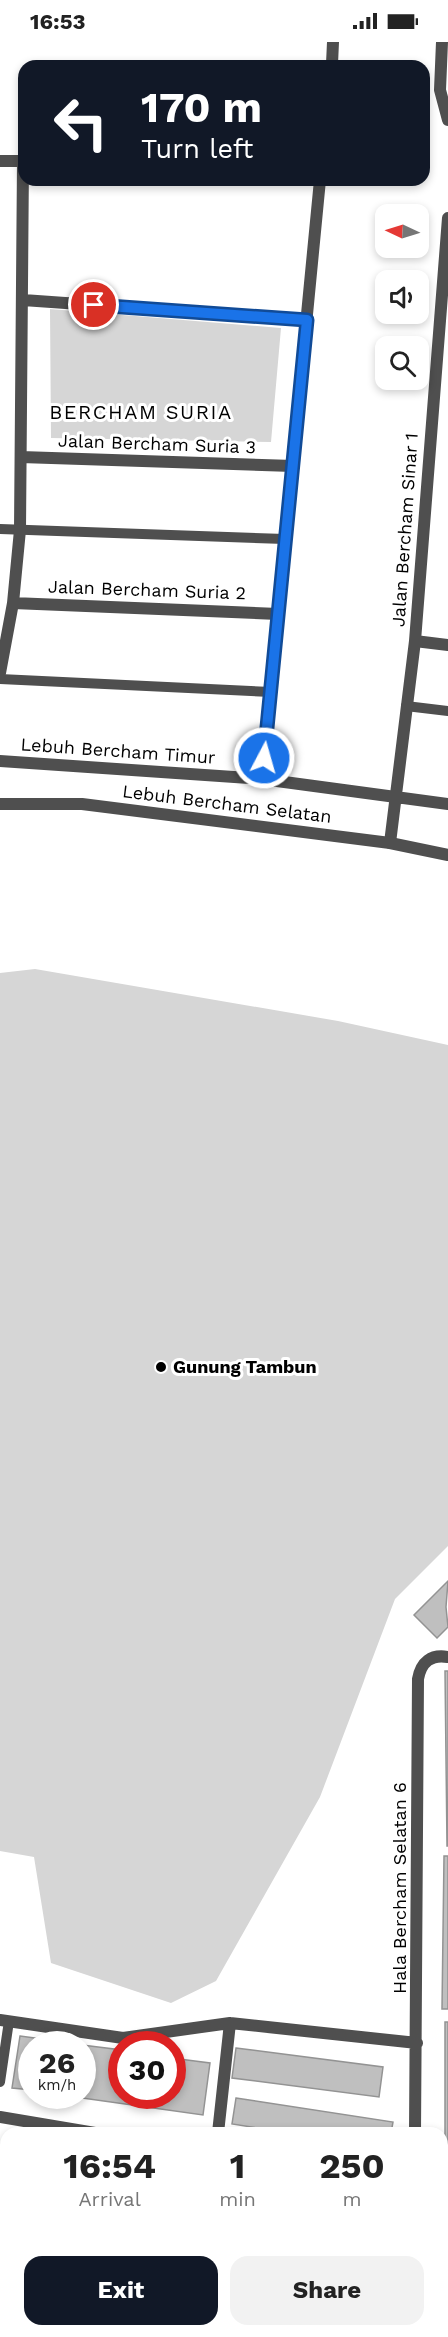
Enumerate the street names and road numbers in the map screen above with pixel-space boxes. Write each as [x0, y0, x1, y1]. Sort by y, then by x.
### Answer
street label: Jalan Bercham Suria 3 [58, 430, 256, 457]
street label: Jalan Bercham Sinar 1 [387, 432, 422, 628]
street label: Jalan Bercham Suria 2 [48, 576, 246, 603]
street label: Lebuh Bercham Timur [20, 733, 216, 768]
street label: Lebuh Bercham Selatan [121, 780, 333, 827]
street label: Hala Bercham Selatan 6 [389, 1782, 410, 1994]

